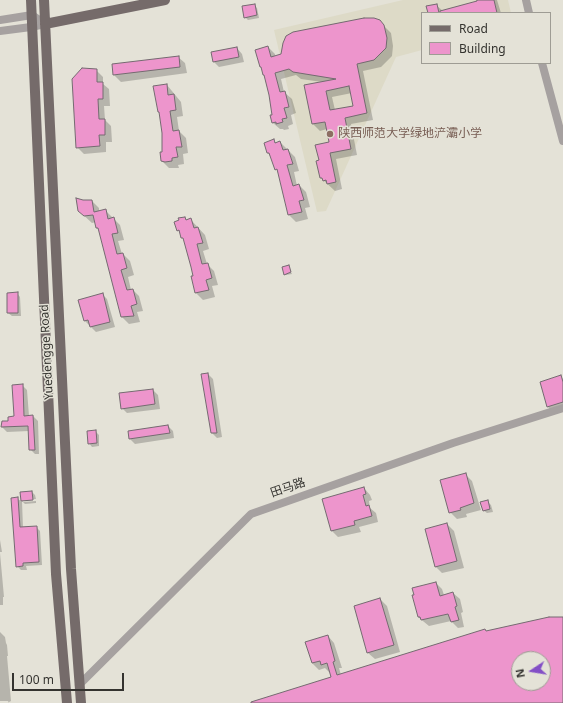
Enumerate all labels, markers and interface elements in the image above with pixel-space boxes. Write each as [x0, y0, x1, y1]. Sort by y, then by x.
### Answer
legend [421, 12, 551, 64]
text: Road [459, 20, 488, 37]
text: Building [459, 40, 506, 57]
place label: 陕西师范大学绿地浐灞小学 [338, 127, 482, 141]
marker: 陕西师范大学绿地浐灞小学 [325, 129, 335, 139]
street label: Yuedengge Road [37, 304, 57, 400]
street label: 田马路 [269, 475, 307, 501]
north arrow [511, 651, 551, 691]
scale bar [14, 665, 126, 691]
text: N [511, 667, 528, 679]
text: 100 m [19, 671, 54, 688]

